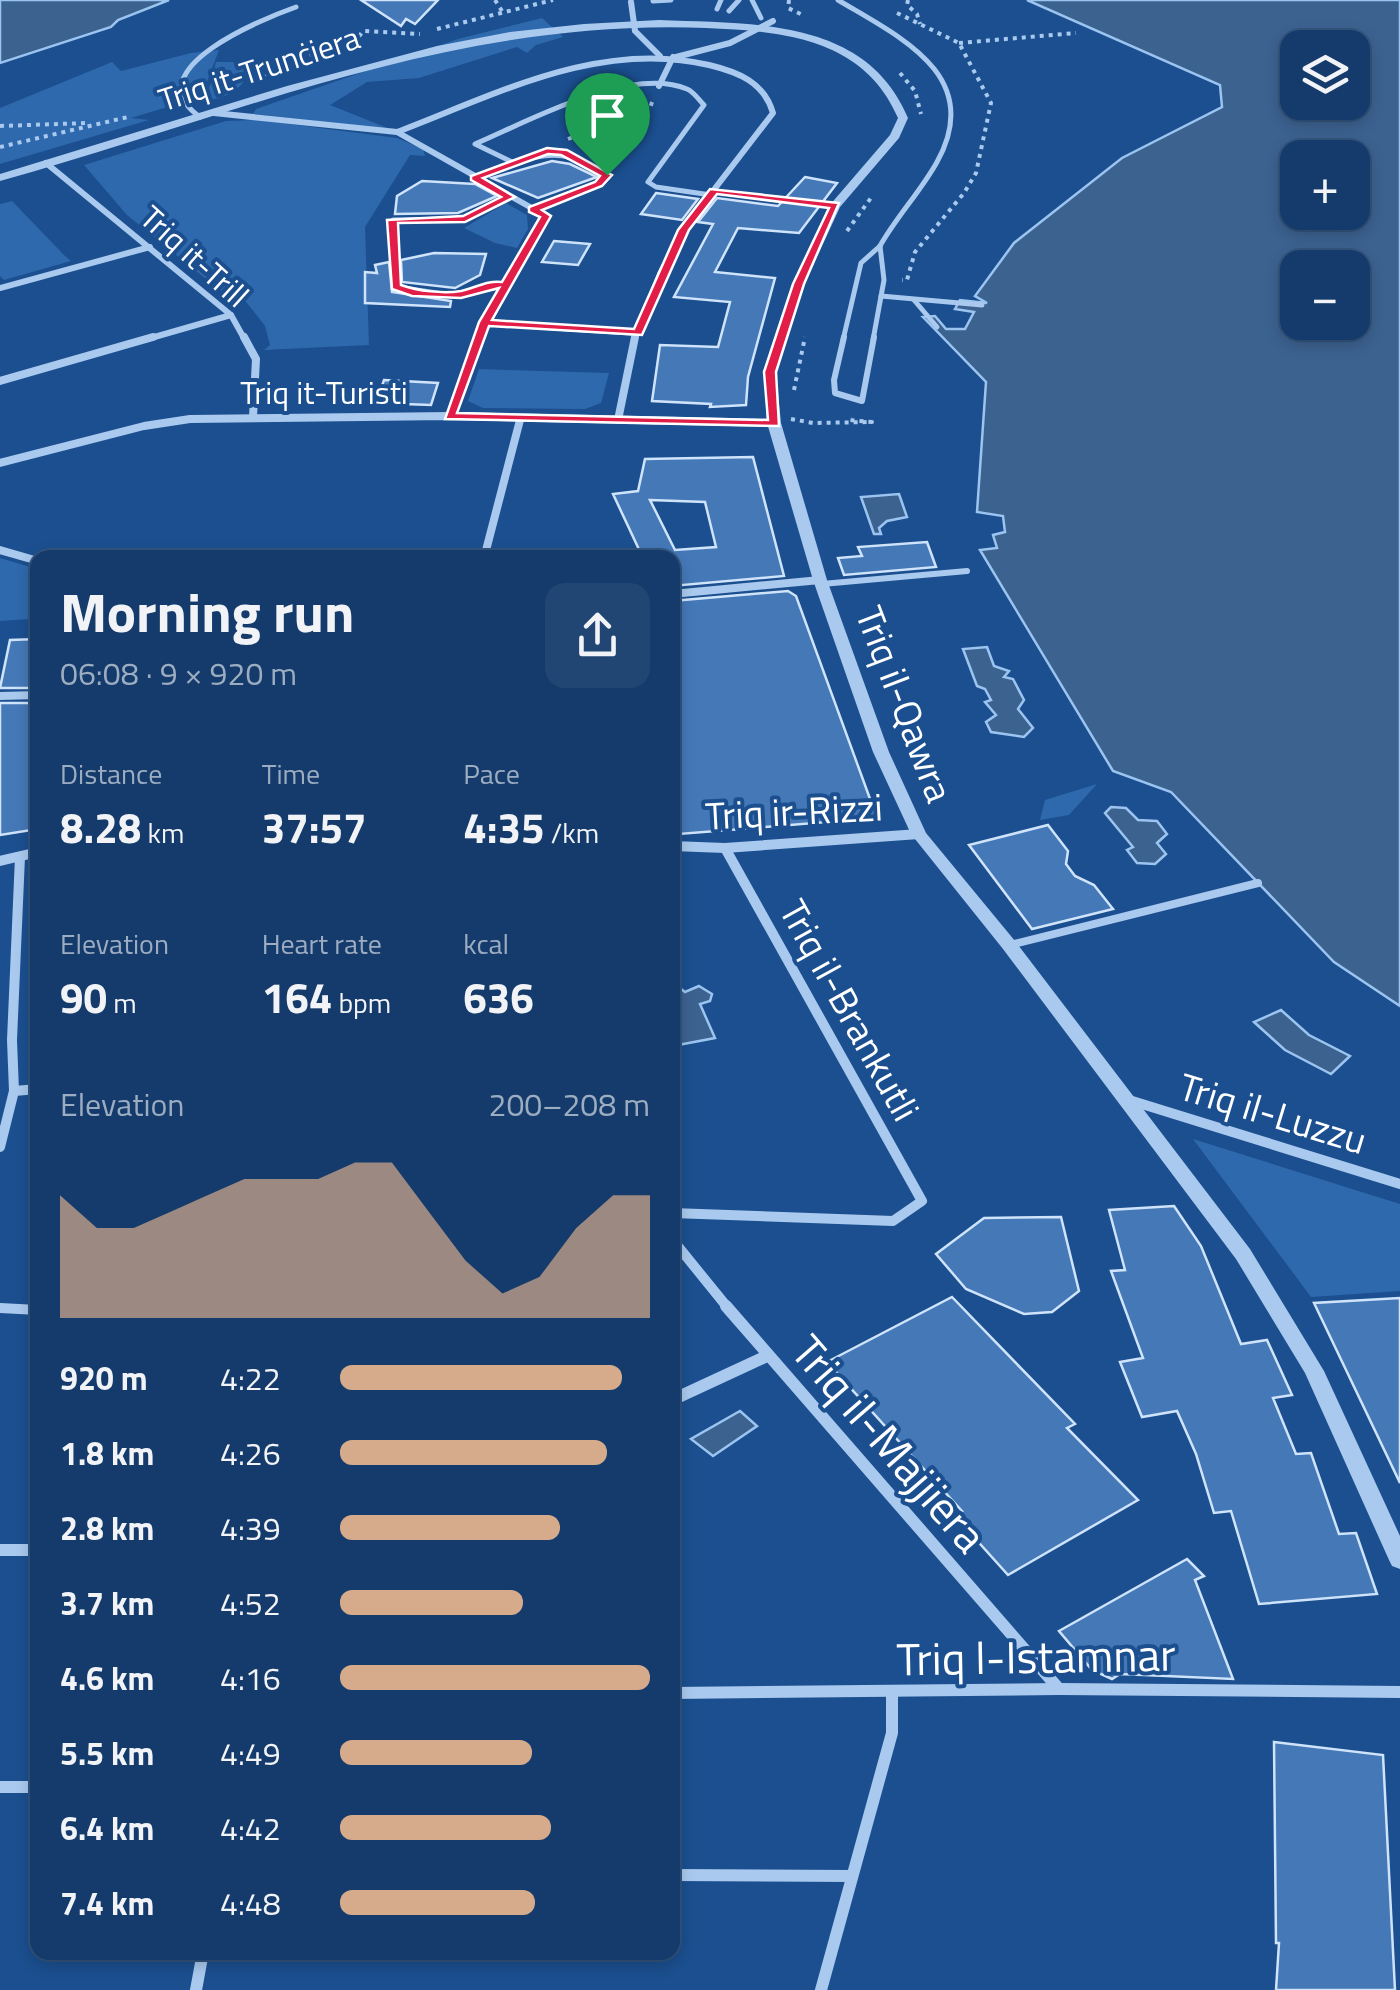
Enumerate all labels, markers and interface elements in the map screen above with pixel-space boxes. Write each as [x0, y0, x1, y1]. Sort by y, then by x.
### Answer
street label: Triq it-Trunċiera [152, 13, 366, 123]
map controls [1280, 30, 1370, 340]
button: layers [1280, 30, 1370, 120]
pin [565, 73, 650, 176]
icon: arrive [580, 88, 635, 143]
button: + [1280, 140, 1370, 230]
street label: Triq it-Trill [130, 194, 260, 318]
button: − [1280, 250, 1370, 340]
street label: Triq it-Turisti [240, 368, 408, 416]
text: Morning run [60, 570, 354, 653]
button: share [545, 583, 650, 688]
street label: Triq il-Qawra [841, 598, 969, 810]
text: 06:08 · 9 × 920 m [60, 649, 297, 697]
text: Distance [60, 752, 162, 795]
text: Time [262, 752, 320, 795]
text: Pace [463, 752, 520, 795]
street label: Triq ir-Rizzi [704, 777, 884, 845]
text: 8.28 [60, 795, 141, 859]
text: 37:57 [262, 795, 367, 859]
text: 4:35 [463, 795, 545, 859]
text: km [141, 811, 184, 854]
text: /km [545, 811, 599, 854]
street label: Triq il-Brankutli [765, 889, 935, 1131]
text: Elevation [60, 922, 169, 965]
text: Heart rate [262, 922, 382, 965]
text: kcal [463, 922, 509, 965]
text: 90 [60, 965, 107, 1029]
text: 164 [262, 965, 332, 1029]
text: 636 [463, 965, 534, 1029]
text: m [107, 981, 137, 1024]
text: bpm [332, 981, 391, 1024]
street label: Triq il-Luzzu [1172, 1057, 1374, 1169]
text: Elevation [60, 1080, 184, 1128]
text: 200–208 m [488, 1080, 650, 1128]
street label: Triq il-Majjiera [776, 1319, 1004, 1567]
text: 920 m [60, 1354, 148, 1402]
text: 4:22 [220, 1354, 281, 1402]
text: 1.8 km [60, 1429, 154, 1477]
text: 4:26 [220, 1429, 281, 1477]
text: 2.8 km [60, 1504, 154, 1552]
text: 4:39 [220, 1504, 281, 1552]
text: 3.7 km [60, 1579, 154, 1627]
text: 4:52 [220, 1579, 281, 1627]
street label: Triq l-Istamnar [896, 1620, 1176, 1692]
text: 4.6 km [60, 1654, 154, 1702]
text: 4:16 [220, 1654, 281, 1702]
text: 5.5 km [60, 1729, 154, 1777]
text: 4:49 [220, 1729, 281, 1777]
text: 6.4 km [60, 1804, 154, 1852]
text: 4:42 [220, 1804, 281, 1852]
text: 7.4 km [60, 1879, 154, 1927]
text: 4:48 [220, 1879, 281, 1927]

